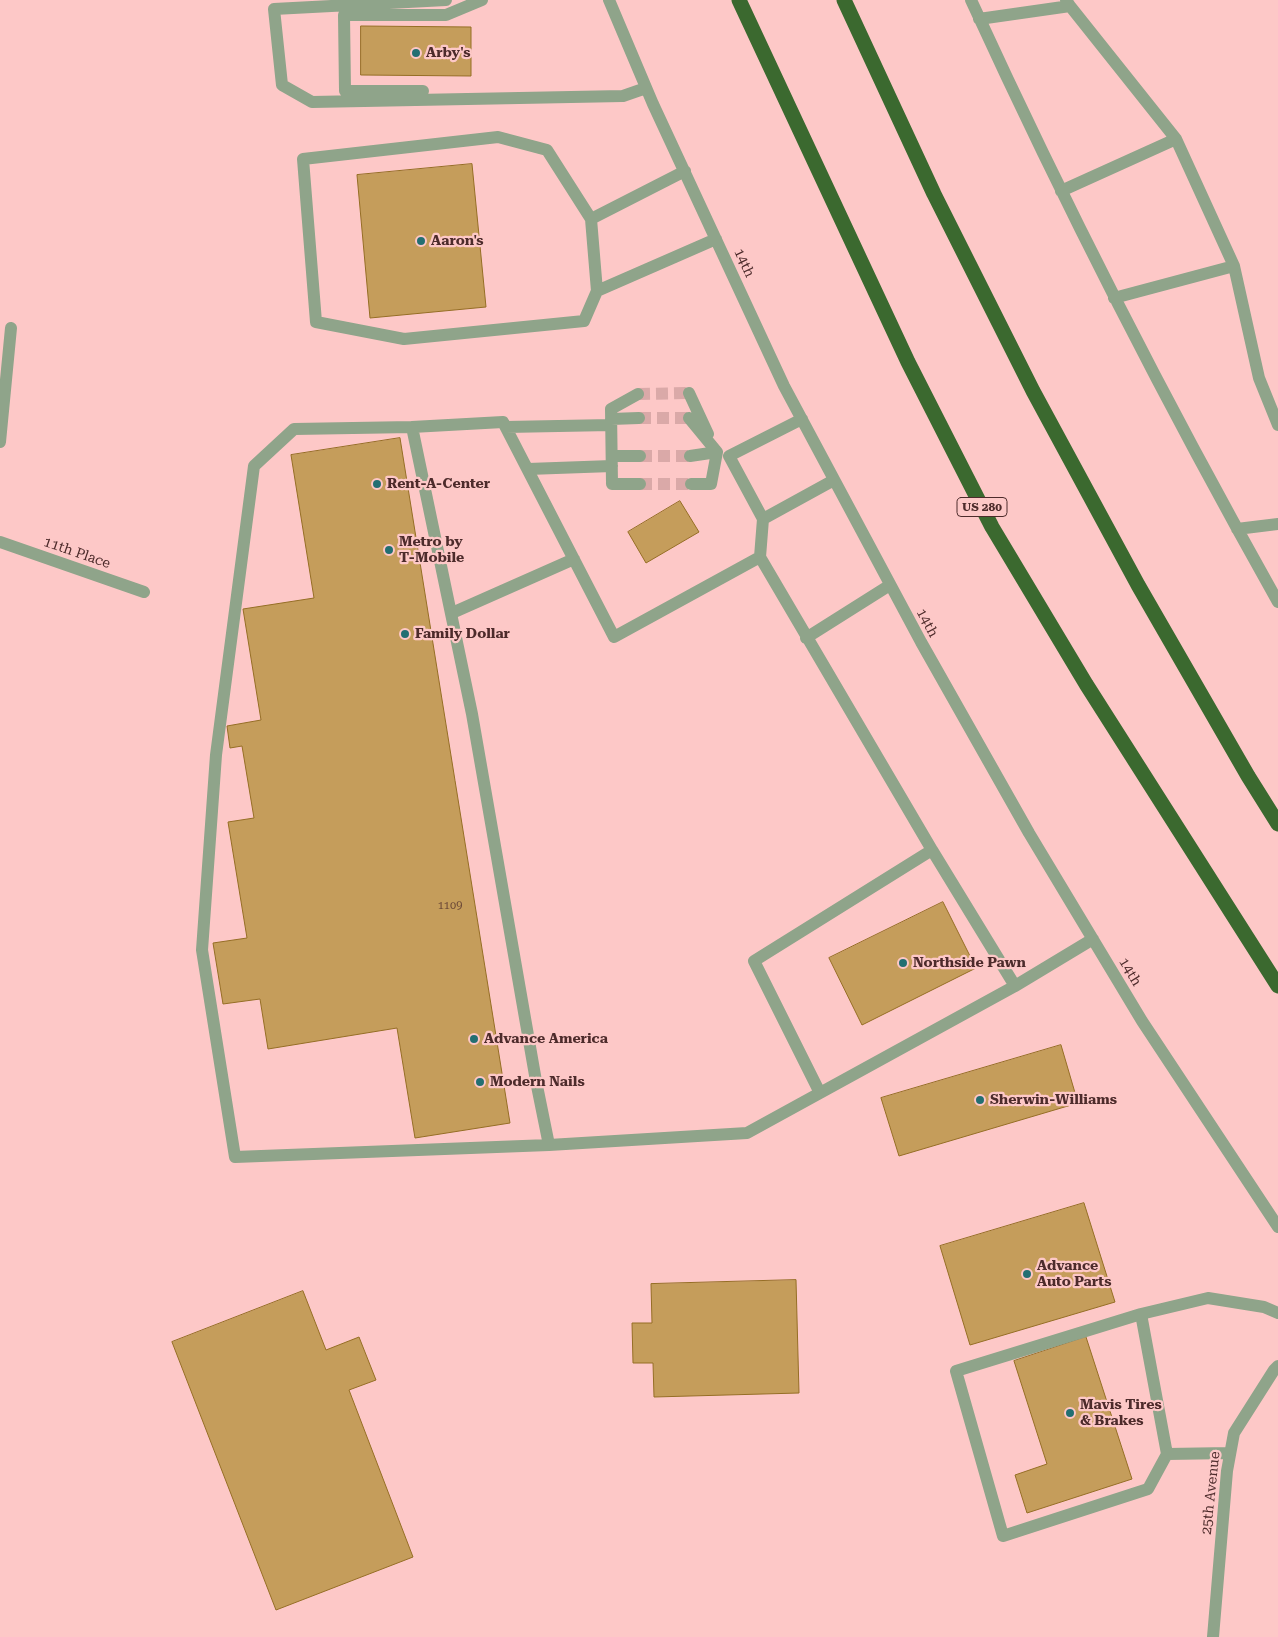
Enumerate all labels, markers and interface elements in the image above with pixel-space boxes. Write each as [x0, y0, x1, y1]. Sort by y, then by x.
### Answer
place label: Arby's [426, 45, 470, 61]
marker: Arby's [410, 47, 422, 59]
place label: Aaron's [431, 233, 484, 249]
marker: Aaron's [415, 235, 427, 247]
street label: 14th [730, 246, 758, 280]
place label: Rent-A-Center [387, 476, 490, 492]
marker: Rent-A-Center [371, 478, 383, 490]
road number: US 280 [957, 498, 1007, 516]
street label: 11th Place [41, 534, 113, 572]
place label: Metro by T-Mobile [399, 534, 464, 566]
marker: Metro by T-Mobile [383, 544, 395, 556]
street label: 14th [913, 606, 941, 640]
place label: Family Dollar [415, 626, 510, 642]
marker: Family Dollar [399, 628, 411, 640]
house number: 1109 [438, 899, 462, 913]
place label: Northside Pawn [913, 955, 1026, 971]
street label: 14th [1115, 955, 1145, 989]
marker: Northside Pawn [897, 957, 909, 969]
place label: Advance America [484, 1031, 608, 1047]
marker: Advance America [468, 1033, 480, 1045]
place label: Modern Nails [490, 1074, 585, 1090]
marker: Modern Nails [474, 1076, 486, 1088]
place label: Sherwin-Williams [990, 1092, 1117, 1108]
marker: Sherwin-Williams [974, 1094, 986, 1106]
place label: Advance Auto Parts [1037, 1258, 1111, 1290]
marker: Advance Auto Parts [1021, 1268, 1033, 1280]
place label: Mavis Tires & Brakes [1080, 1397, 1162, 1430]
marker: Mavis Tires & Brakes [1064, 1407, 1076, 1419]
street label: 25th Avenue [1198, 1451, 1224, 1535]

